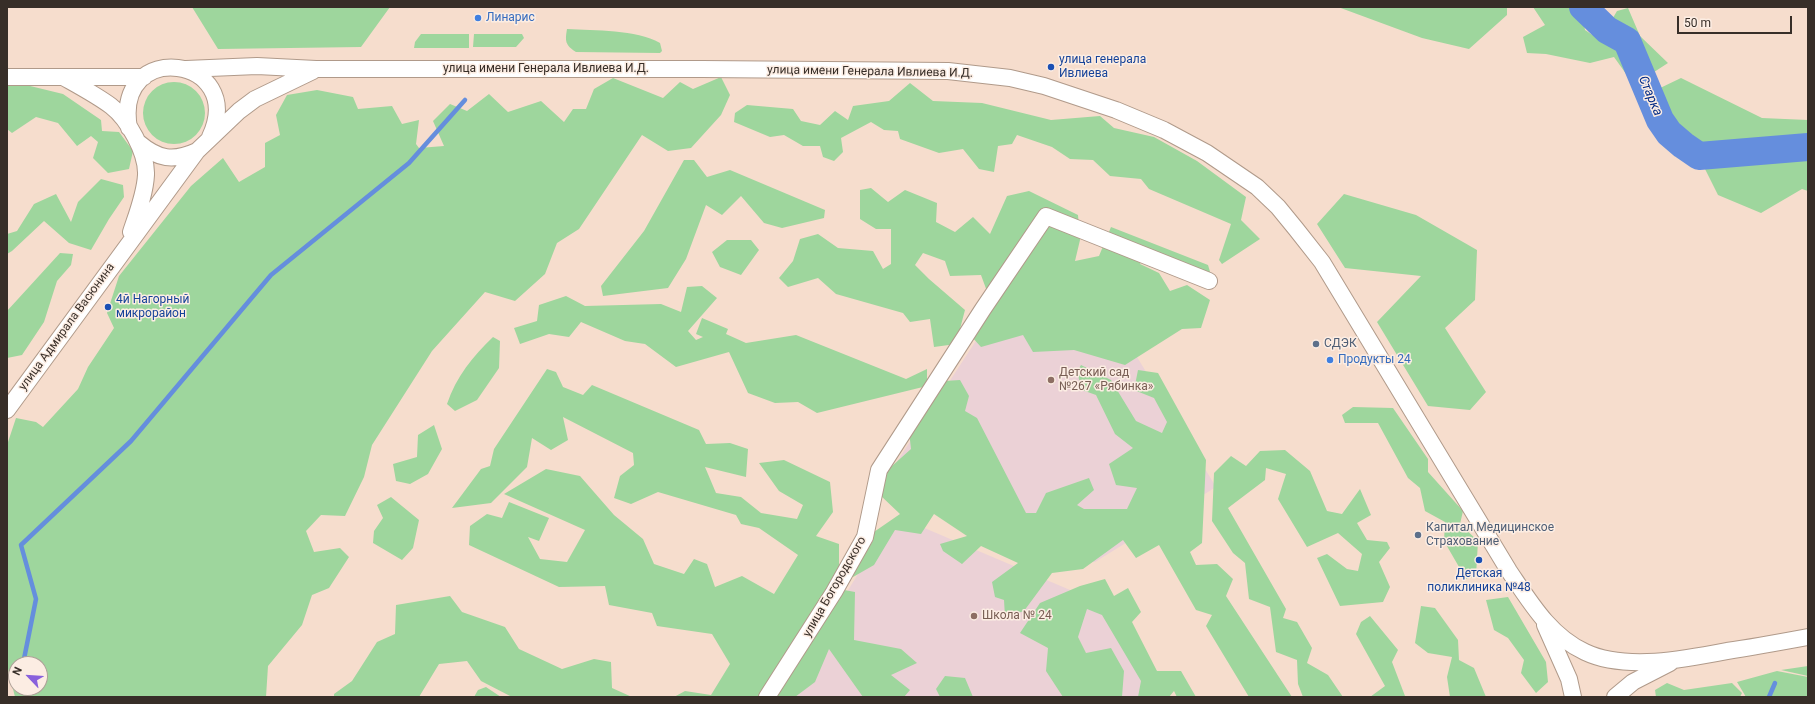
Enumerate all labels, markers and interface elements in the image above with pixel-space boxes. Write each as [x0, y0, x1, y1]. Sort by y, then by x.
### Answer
scale bar [1679, 8, 1794, 34]
place label: Линарис [486, 11, 535, 25]
marker: Линарис [473, 13, 483, 23]
text: 50 m [1684, 16, 1711, 30]
place label: улица генерала Ивлиева [1059, 53, 1146, 81]
street label: улица имени Генерала Ивлиева И.Д. [443, 62, 649, 76]
marker: улица генерала Ивлиева [1046, 62, 1056, 72]
street label: улица имени Генерала Ивлиева И.Д. [767, 63, 973, 81]
water label: Старка [1635, 74, 1665, 118]
street label: улица Адмирала Васюнина [16, 261, 118, 393]
place label: 4й Нагорный микрорайон [116, 293, 189, 321]
marker: 4й Нагорный микрорайон [103, 302, 113, 312]
place label: СДЭК [1324, 337, 1357, 351]
marker: СДЭК [1311, 339, 1321, 349]
place label: Продукты 24 [1338, 353, 1411, 367]
marker: Продукты 24 [1325, 355, 1335, 365]
place label: Детский сад №267 «Рябинка» [1059, 366, 1153, 394]
marker: Детский сад №267 «Рябинка» [1046, 375, 1056, 385]
place label: Капитал Медицинское Страхование [1426, 521, 1554, 549]
marker: Капитал Медицинское Страхование [1413, 530, 1423, 540]
street label: улица Богородского [800, 534, 870, 640]
marker: Детская поликлиника №48 [1474, 555, 1484, 565]
place label: Детская поликлиника №48 [1427, 567, 1531, 595]
place label: Школа № 24 [982, 609, 1052, 623]
marker: Школа № 24 [969, 611, 979, 621]
north arrow [8, 656, 48, 696]
text: N [10, 665, 25, 677]

